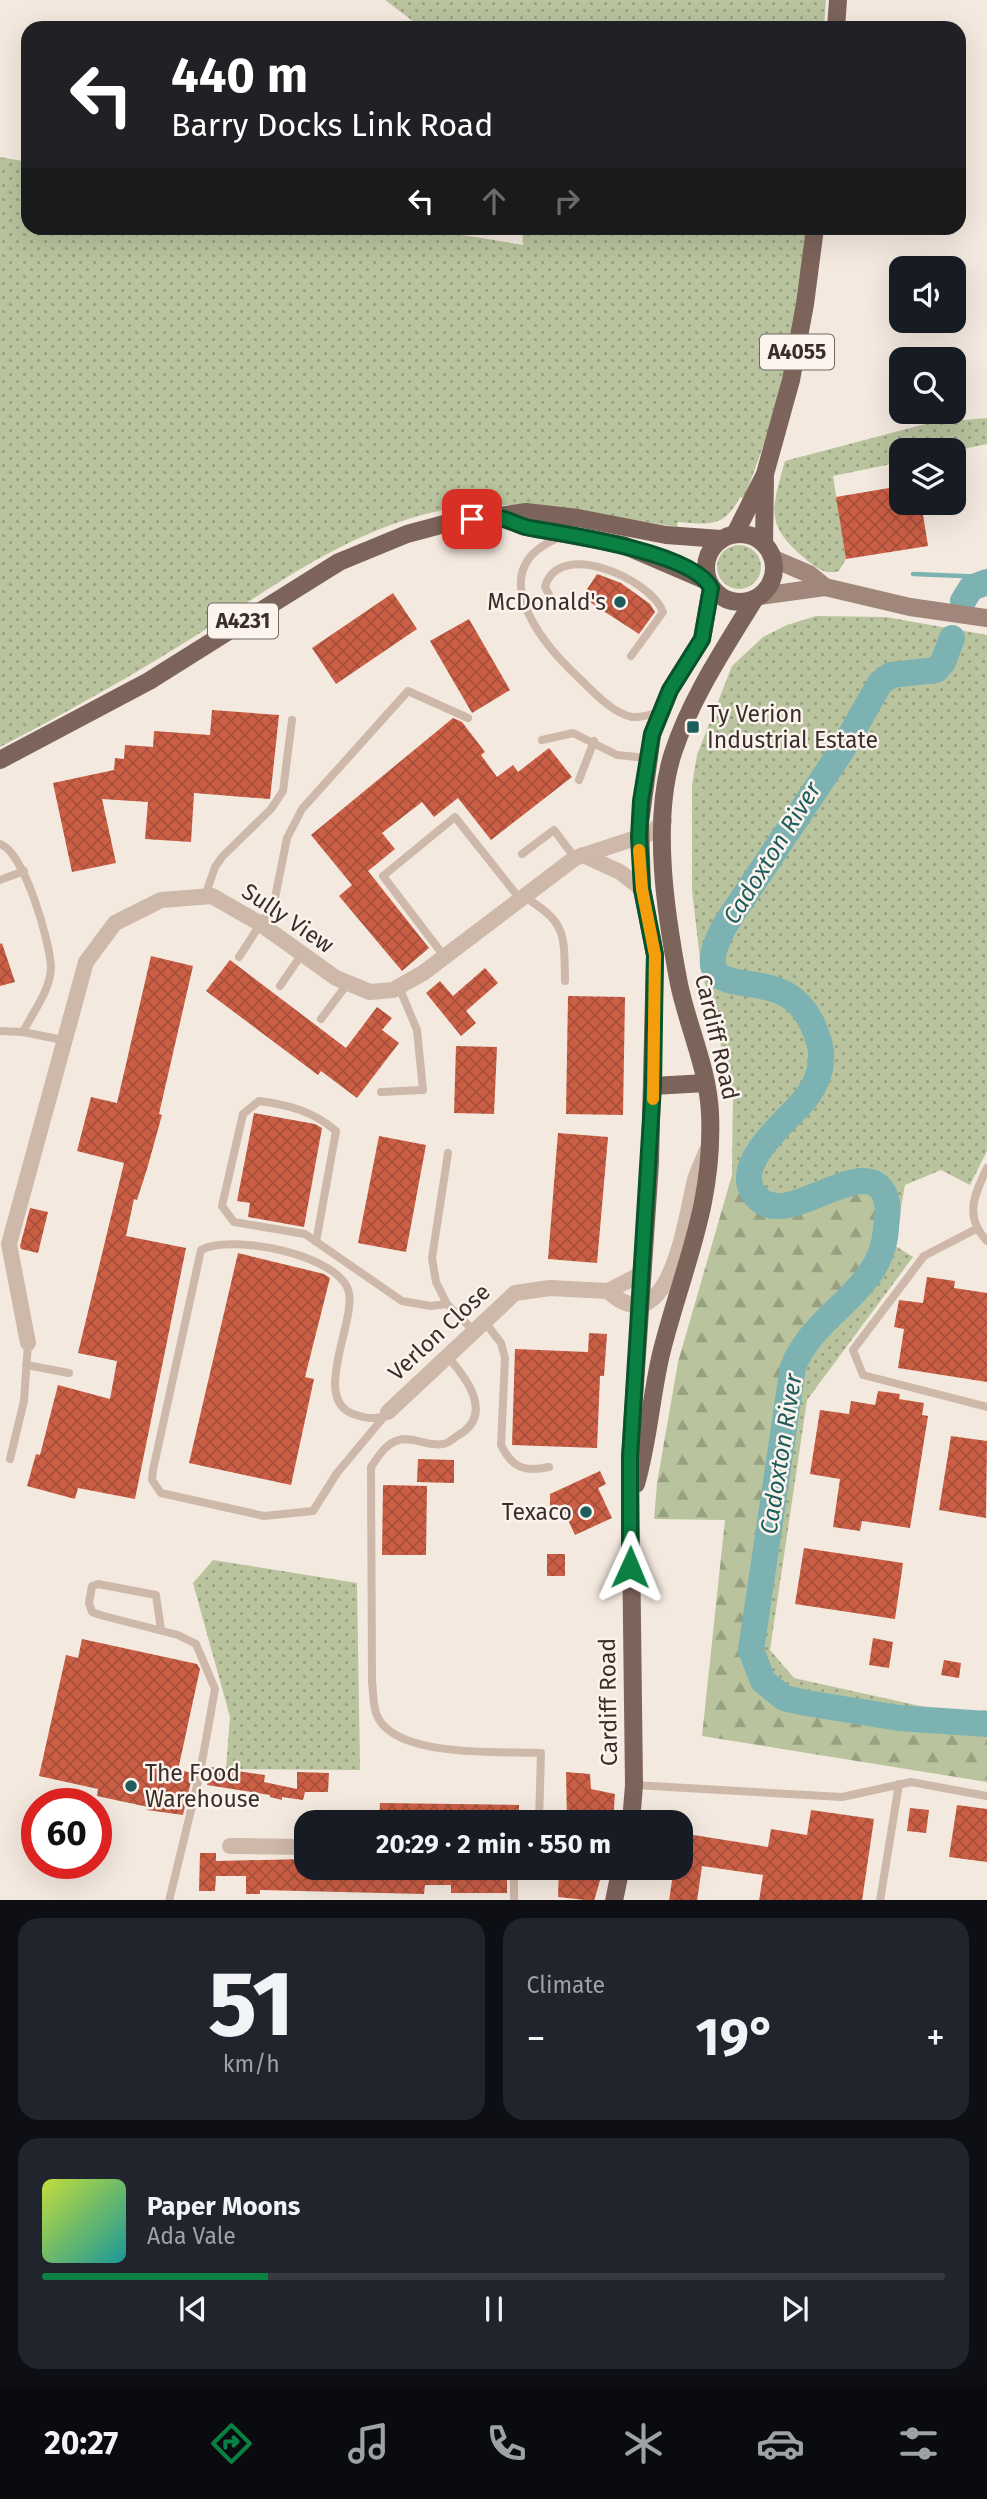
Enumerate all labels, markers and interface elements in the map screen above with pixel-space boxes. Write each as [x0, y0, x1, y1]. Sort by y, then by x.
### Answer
text: 440 m [171, 46, 308, 105]
icon: left [56, 49, 147, 140]
text: Barry Docks Link Road [171, 106, 493, 144]
icon: left [402, 182, 440, 220]
icon: ahead [475, 182, 513, 220]
icon: right [548, 182, 586, 220]
map controls [889, 256, 966, 515]
button: sound [889, 256, 966, 333]
road number: A4055 [760, 334, 834, 370]
button: search [889, 347, 966, 424]
button: layers [889, 438, 966, 515]
pin [442, 489, 502, 549]
icon: arrive [453, 500, 491, 538]
place label: McDonald's [487, 588, 606, 616]
marker: McDonald's [612, 594, 628, 610]
road number: A4231 [208, 604, 278, 638]
place label: Ty Verion Industrial Estate [707, 700, 878, 754]
marker: Ty Verion Industrial Estate [685, 719, 701, 735]
water label: Cadoxton River [717, 776, 827, 929]
street label: Sully View [237, 877, 340, 959]
street label: Cardiff Road [689, 971, 745, 1103]
street label: Verlon Close [382, 1278, 496, 1386]
water label: Cadoxton River [755, 1371, 808, 1536]
place label: Texaco [502, 1498, 572, 1526]
marker: Texaco [578, 1504, 594, 1520]
position arrow [593, 1530, 667, 1604]
street label: Cardiff Road [593, 1638, 623, 1766]
place label: The Food Warehouse [145, 1759, 260, 1813]
marker: The Food Warehouse [123, 1778, 139, 1794]
speed limit sign: 60 [21, 1788, 112, 1879]
text: 20:29 · 2 min · 550 m [376, 1829, 611, 1860]
text: 51 [208, 1950, 294, 2059]
text: Climate [527, 1971, 605, 1999]
text: 19° [696, 2006, 776, 2069]
text: − [527, 2015, 546, 2061]
text: + [926, 2015, 945, 2061]
text: km/h [223, 2050, 280, 2078]
text: Paper Moons [147, 2191, 300, 2222]
text: Ada Vale [147, 2222, 236, 2250]
icon: previous [174, 2290, 212, 2328]
icon: pause [475, 2290, 513, 2328]
icon: next [776, 2290, 814, 2328]
icon: directions [207, 2419, 256, 2468]
icon: music [344, 2419, 393, 2468]
icon: phone [482, 2419, 531, 2468]
icon: climate [619, 2419, 668, 2468]
icon: car [756, 2419, 805, 2468]
icon: filters [894, 2419, 943, 2468]
text: 20:27 [44, 2424, 118, 2462]

